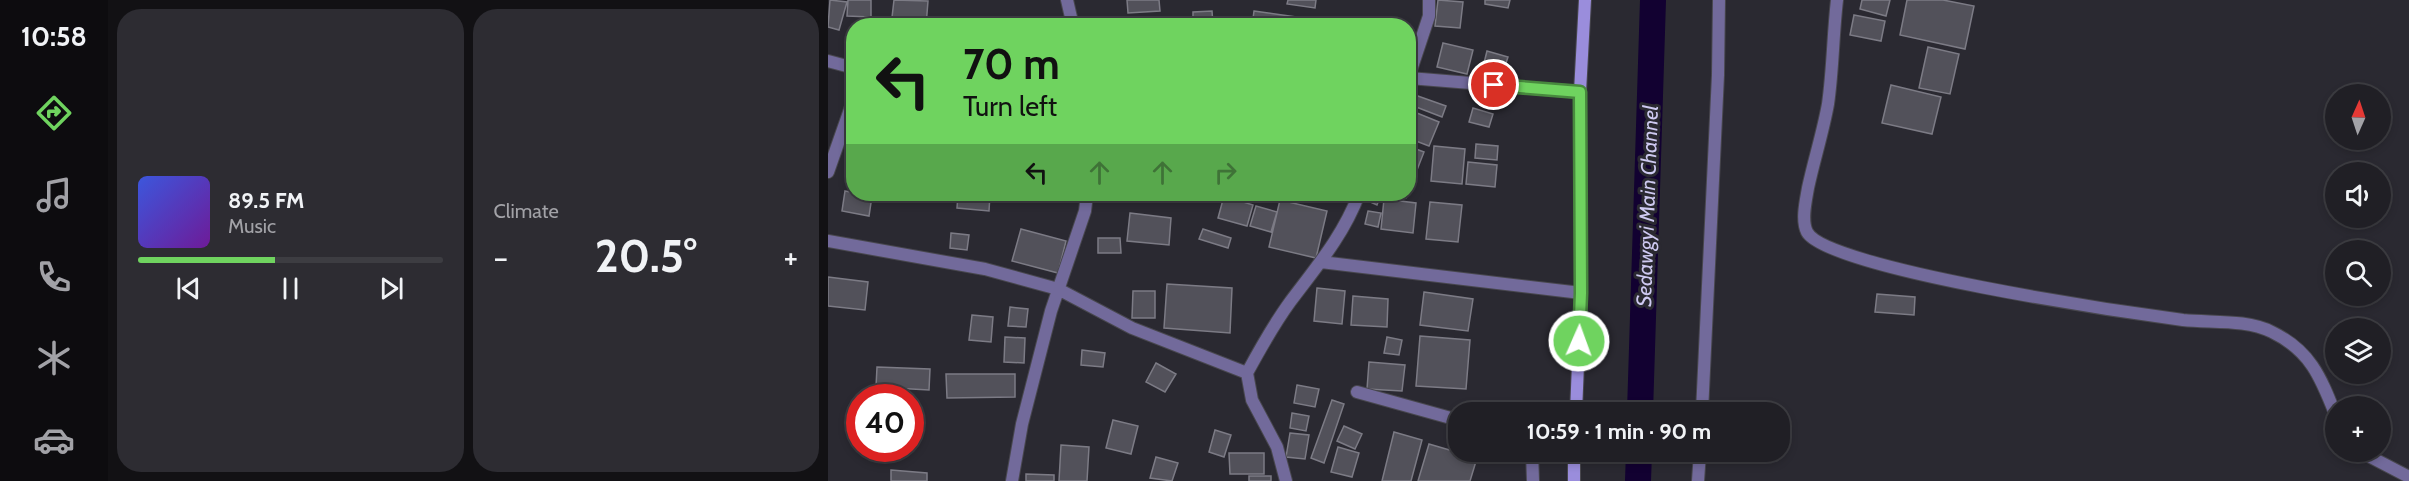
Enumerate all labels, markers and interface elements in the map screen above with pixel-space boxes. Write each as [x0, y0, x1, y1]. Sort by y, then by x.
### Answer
text: 10:58 [21, 20, 87, 53]
text: 70 m [963, 38, 1060, 90]
icon: left [864, 42, 942, 120]
pin [1468, 59, 1519, 110]
icon: arrive [1477, 68, 1510, 101]
north arrow [2325, 84, 2391, 150]
map controls [2325, 84, 2391, 462]
text: Turn left [963, 90, 1057, 123]
icon: directions [33, 92, 75, 134]
water label: Sedawgyi Main Channel [1631, 105, 1663, 307]
icon: left [1020, 156, 1053, 189]
icon: ahead [1083, 156, 1116, 189]
icon: ahead [1146, 156, 1179, 189]
icon: right [1209, 156, 1242, 189]
button: sound [2325, 162, 2391, 228]
icon: music [33, 174, 75, 216]
text: 89.5 FM [228, 187, 304, 214]
text: Climate [494, 199, 559, 223]
text: Music [228, 214, 276, 238]
text: 20.5° [595, 229, 697, 283]
text: − [494, 237, 508, 277]
text: + [783, 237, 798, 277]
button: search [2325, 240, 2391, 306]
icon: phone [33, 256, 75, 298]
icon: previous [172, 272, 205, 305]
icon: pause [274, 272, 307, 305]
icon: next [375, 272, 408, 305]
position arrow [1547, 309, 1611, 373]
button: layers [2325, 318, 2391, 384]
icon: climate [33, 337, 75, 379]
speed limit sign: 40 [846, 384, 924, 462]
button: + [2325, 396, 2391, 462]
text: 10:59 · 1 min · 90 m [1527, 418, 1711, 445]
icon: car [33, 419, 75, 461]

